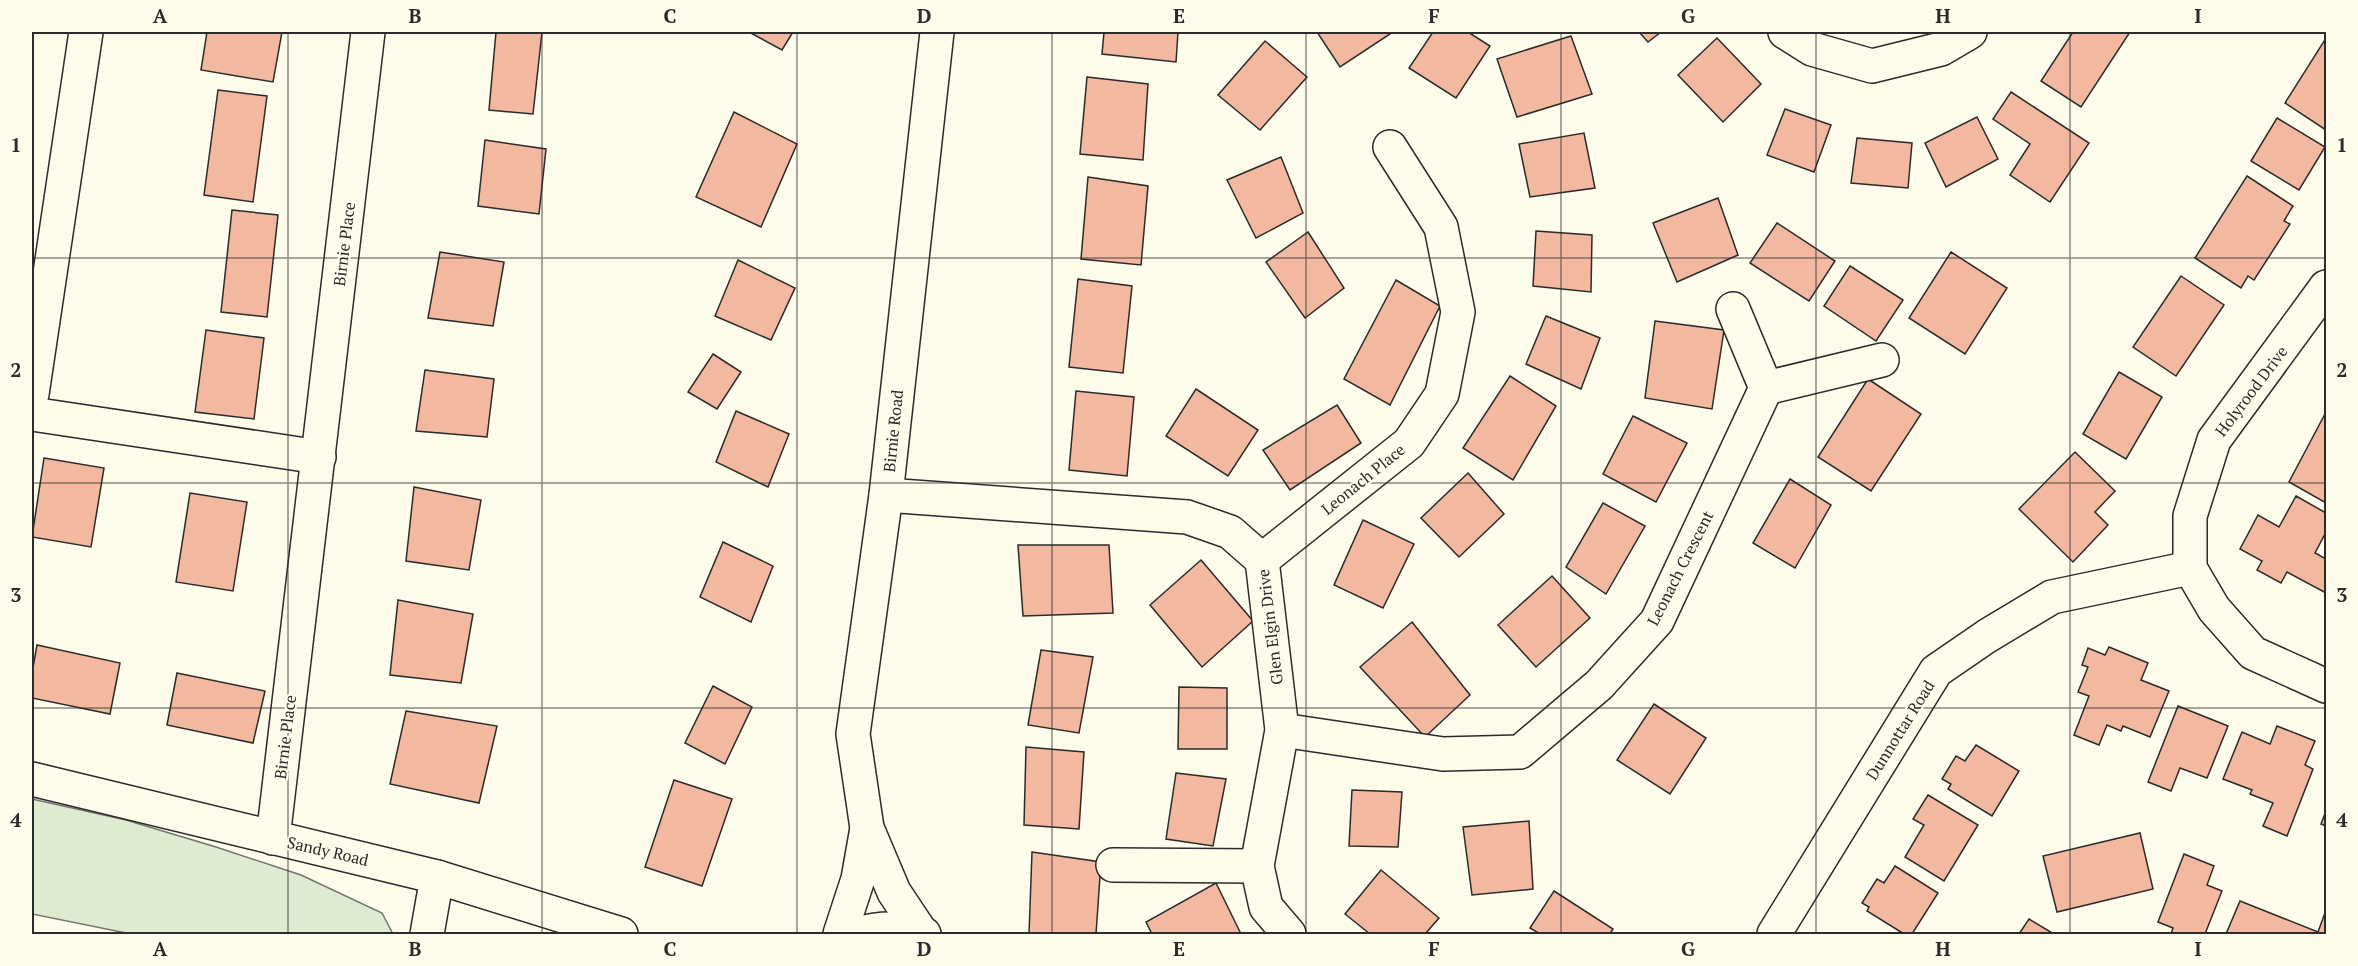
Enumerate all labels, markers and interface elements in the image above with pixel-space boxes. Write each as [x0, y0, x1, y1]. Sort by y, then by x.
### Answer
text: A [153, 2, 168, 29]
text: B [409, 2, 422, 29]
text: C [663, 2, 677, 29]
text: D [917, 2, 931, 29]
text: E [1173, 2, 1185, 29]
text: F [1428, 2, 1440, 29]
text: G [1681, 2, 1695, 29]
text: H [1935, 2, 1951, 29]
text: I [2194, 2, 2202, 29]
text: 1 [10, 131, 22, 158]
text: 1 [2336, 131, 2348, 158]
street label: Birnie Place [328, 201, 360, 287]
street label: Holyrood Drive [2210, 341, 2292, 441]
text: 2 [10, 356, 22, 383]
text: 2 [2336, 356, 2348, 383]
street label: Birnie Road [878, 389, 908, 473]
street label: Leonach Place [1317, 438, 1409, 520]
street label: Leonach Crescent [1642, 507, 1718, 629]
street label: Glen Elgin Drive [1252, 568, 1288, 686]
text: 3 [10, 581, 22, 608]
text: 3 [2336, 581, 2348, 608]
street label: Dunnottar Road [1861, 676, 1940, 784]
street label: Birnie Place [269, 694, 301, 780]
text: 4 [10, 806, 22, 833]
text: 4 [2336, 806, 2348, 833]
street label: Sandy Road [285, 831, 371, 871]
text: A [153, 935, 168, 962]
text: B [409, 935, 422, 962]
text: C [663, 935, 677, 962]
text: D [917, 935, 931, 962]
text: E [1173, 935, 1185, 962]
text: F [1428, 935, 1440, 962]
text: G [1681, 935, 1695, 962]
text: H [1935, 935, 1951, 962]
text: I [2194, 935, 2202, 962]

